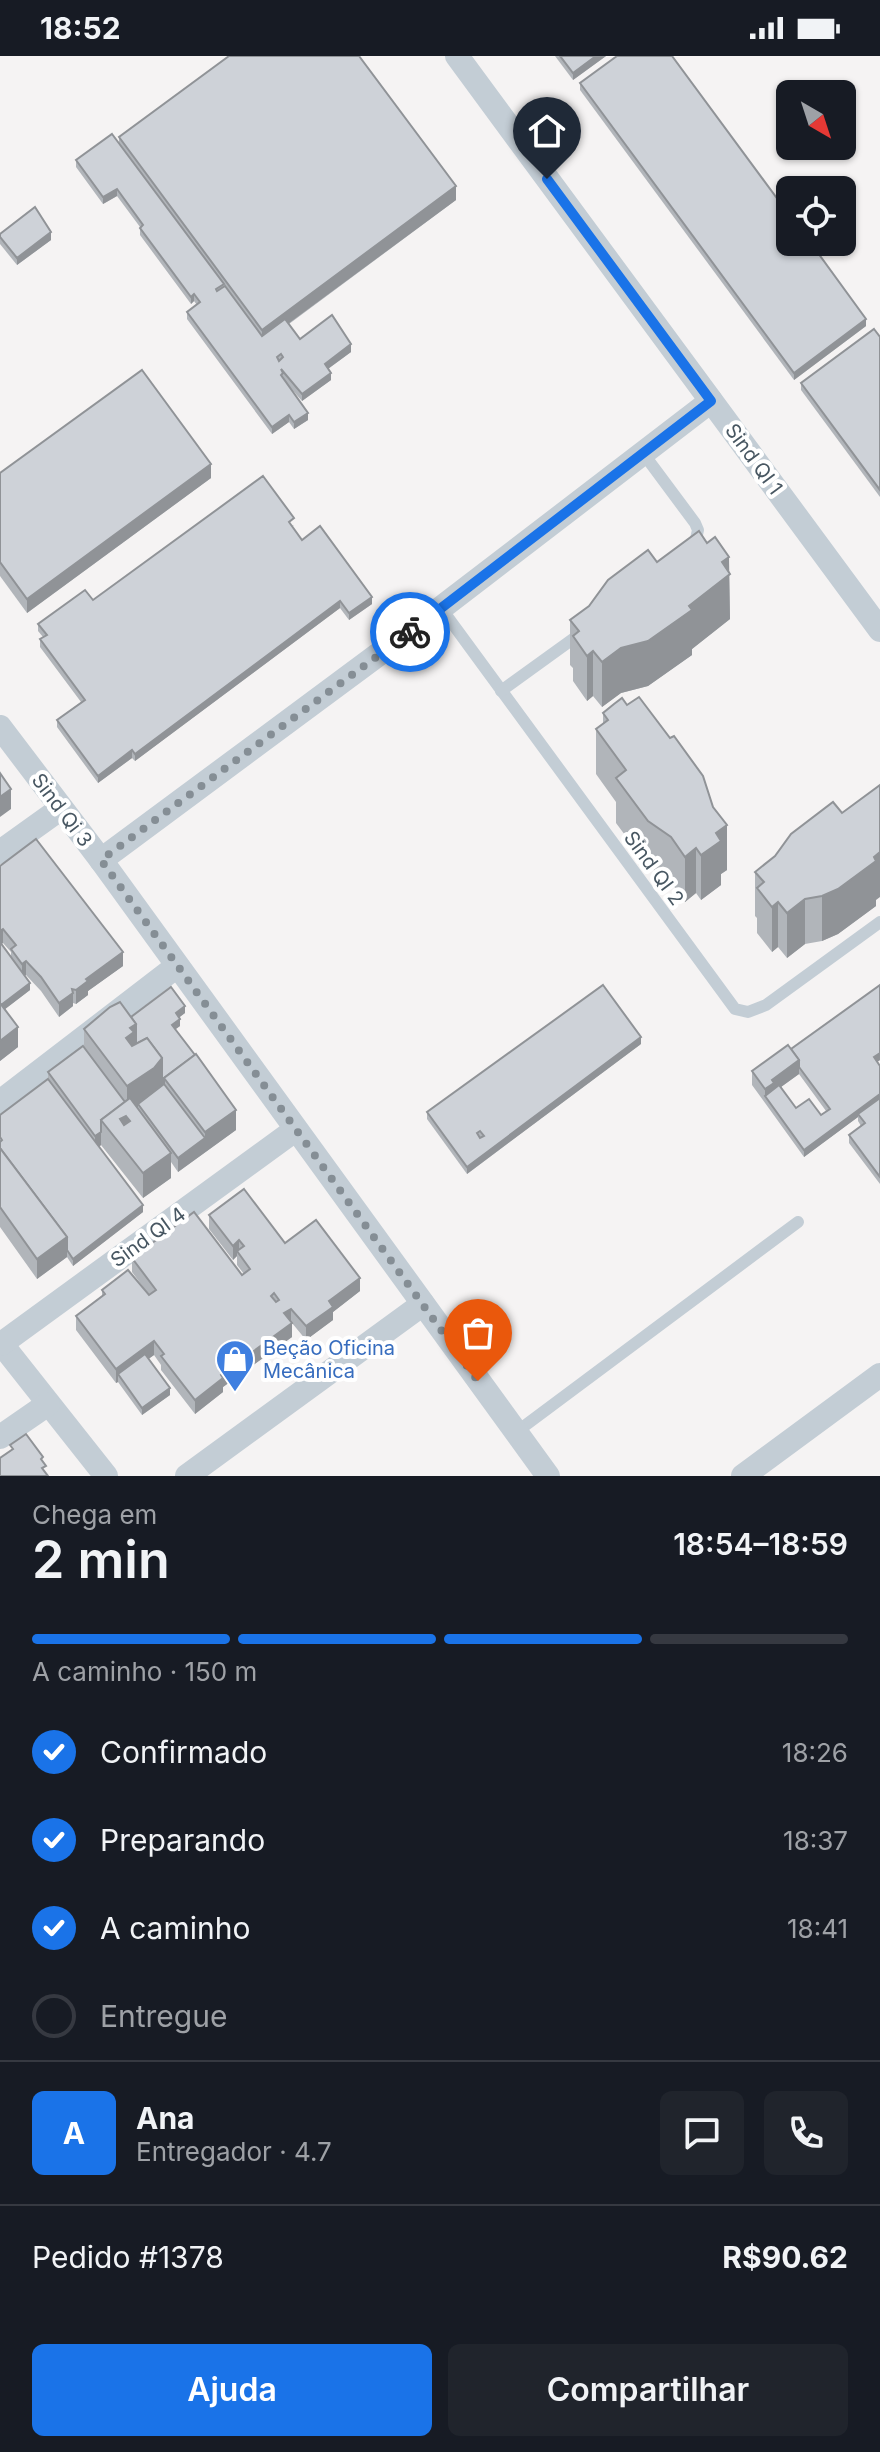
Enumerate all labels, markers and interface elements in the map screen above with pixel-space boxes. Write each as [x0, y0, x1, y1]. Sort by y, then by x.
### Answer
text: 18:52 [40, 10, 121, 46]
north arrow [776, 80, 856, 160]
map controls [776, 80, 856, 256]
pin [513, 97, 581, 179]
icon: home [525, 109, 569, 153]
button: locate [776, 176, 856, 256]
street label: Sind QI 1 [720, 419, 788, 499]
courier [370, 592, 450, 672]
icon: bike [388, 610, 432, 654]
street label: Sind Qi 3 [27, 769, 97, 851]
street label: Sind QI 2 [619, 826, 689, 910]
street label: Sind QI 4 [106, 1202, 190, 1272]
pin [444, 1299, 512, 1381]
icon: bag [456, 1311, 500, 1355]
place label: Beção Oficina Mecânica [263, 1336, 395, 1383]
shop icon: Beção Oficina Mecânica [214, 1338, 256, 1393]
text: Chega em [32, 1499, 157, 1530]
text: 18:54–18:59 [673, 1526, 848, 1562]
text: 2 min [32, 1528, 170, 1591]
text: A caminho · 150 m [32, 1656, 257, 1687]
icon: check [32, 1730, 76, 1774]
text: Confirmado [100, 1734, 267, 1770]
text: 18:26 [782, 1737, 848, 1768]
icon: check [32, 1818, 76, 1862]
text: Preparando [100, 1822, 265, 1858]
text: 18:37 [783, 1825, 848, 1856]
icon: check [32, 1906, 76, 1950]
text: A caminho [100, 1910, 250, 1946]
text: 18:41 [787, 1913, 848, 1944]
text: Entregue [100, 1998, 228, 2034]
button: chat [660, 2091, 744, 2175]
button: phone [764, 2091, 848, 2175]
text: Ana [136, 2100, 195, 2136]
text: A [63, 2115, 85, 2151]
text: Entregador · 4.7 [136, 2136, 332, 2167]
text: Pedido #1378 [32, 2239, 224, 2275]
text: R$90.62 [722, 2239, 848, 2275]
button: Ajuda [32, 2344, 432, 2436]
button: Compartilhar [448, 2344, 848, 2436]

